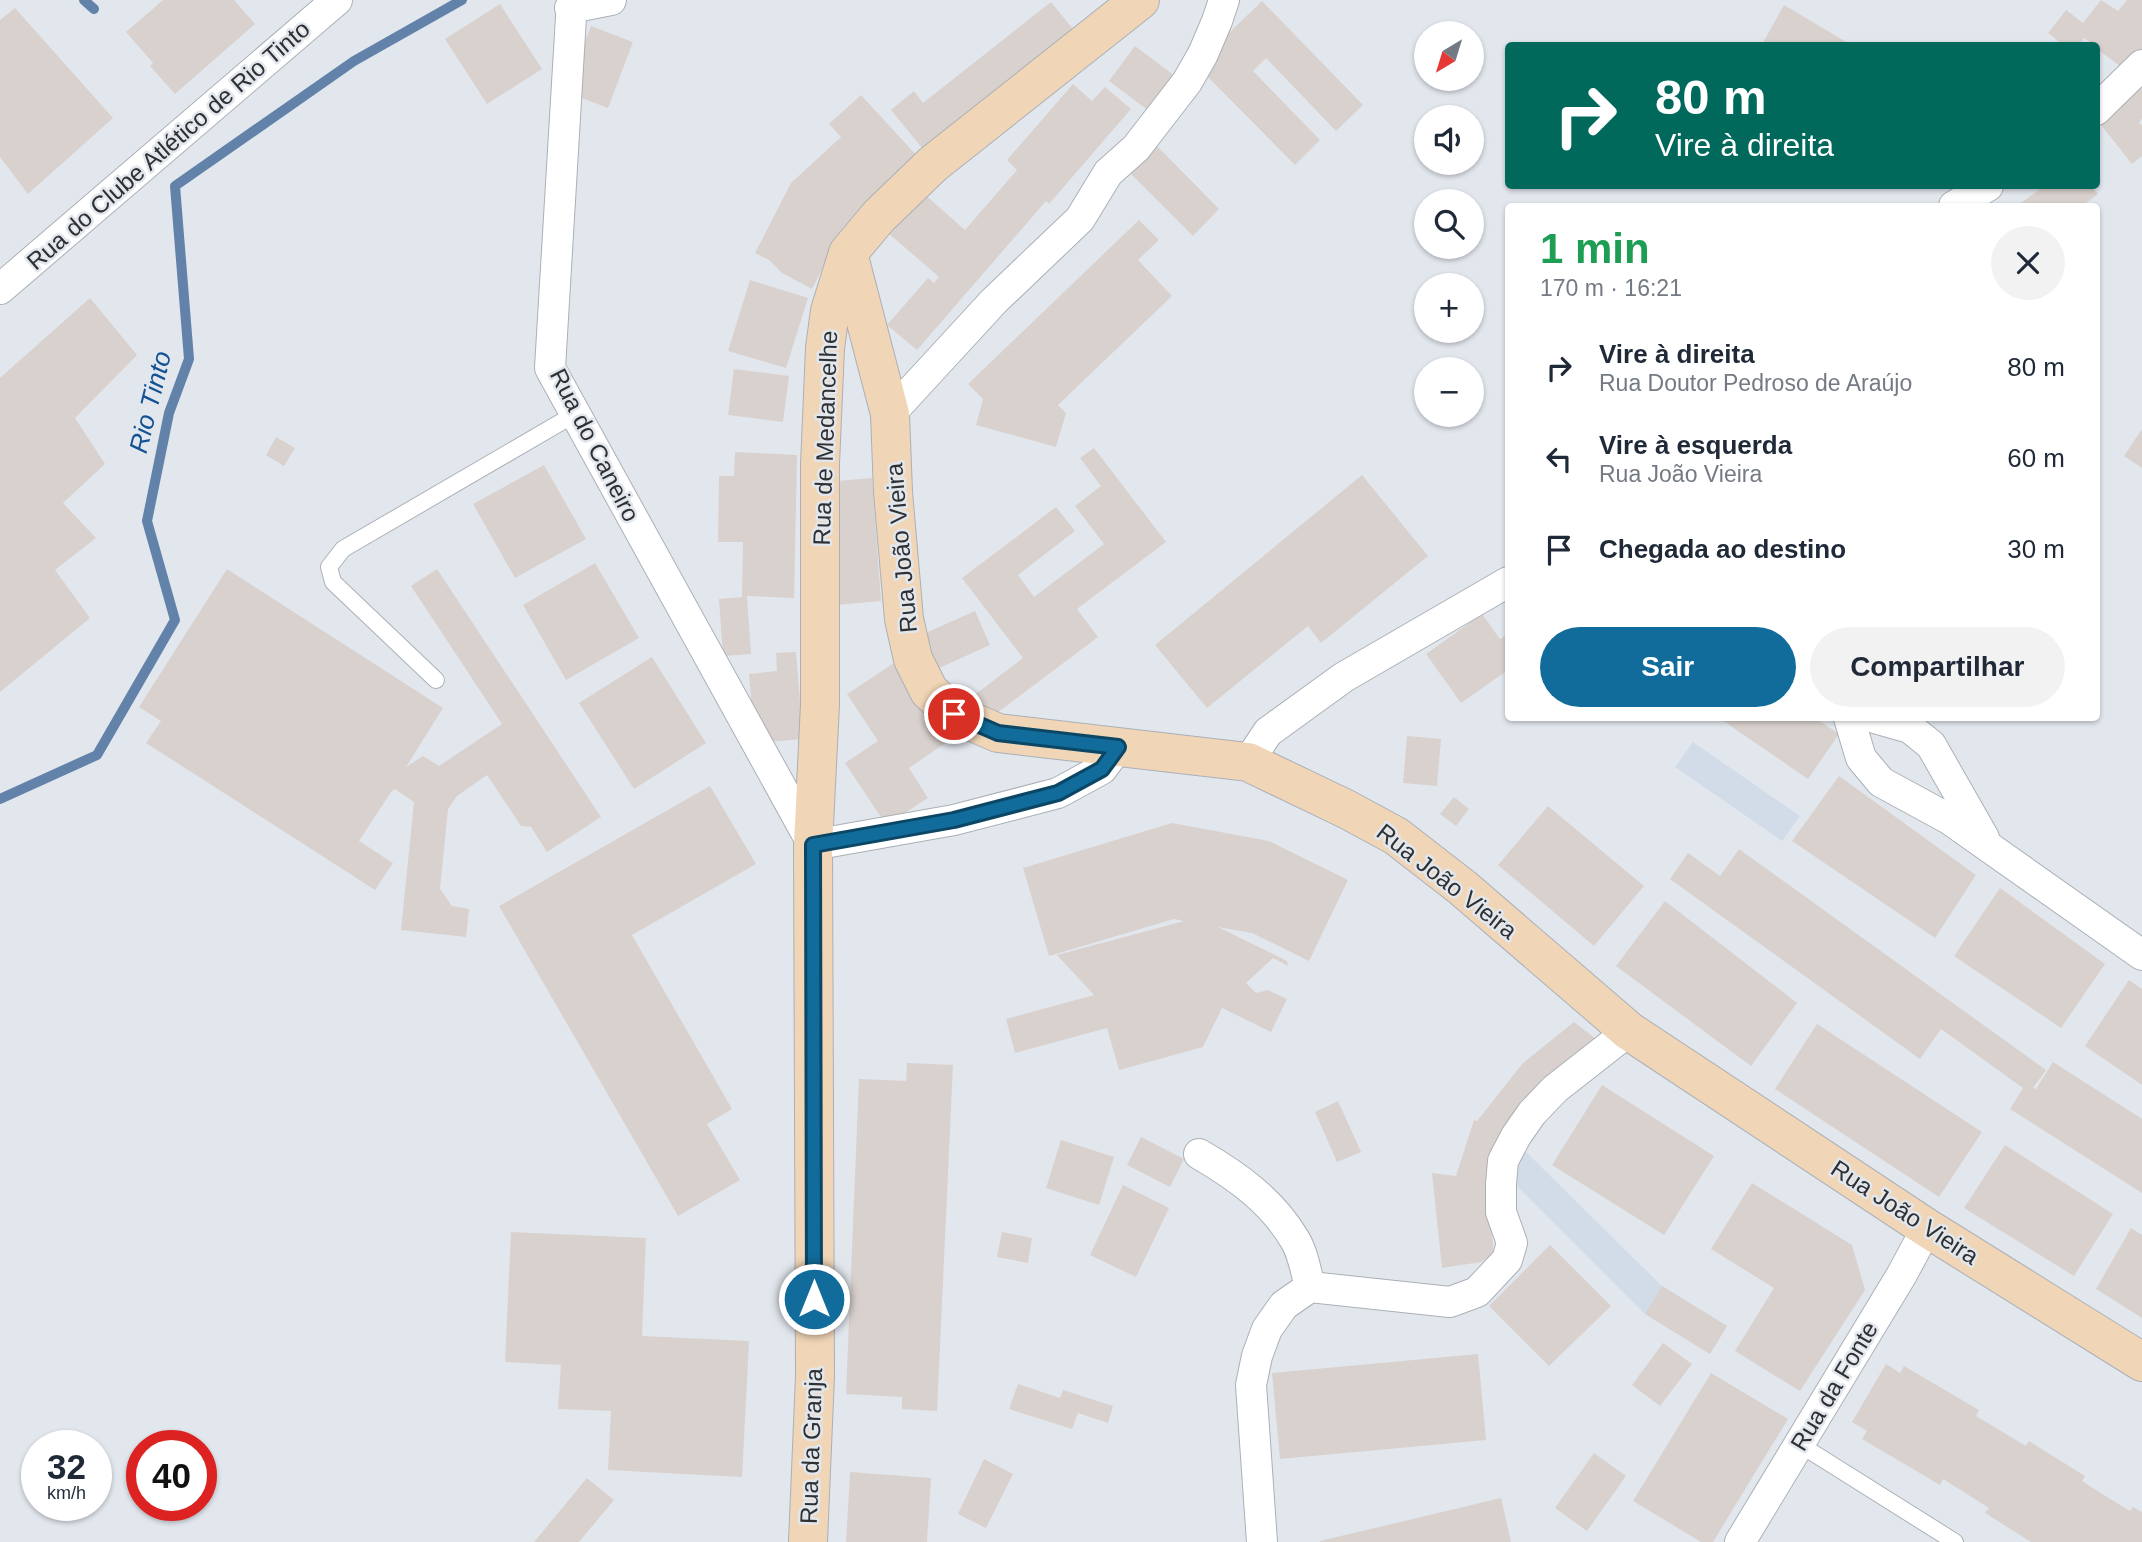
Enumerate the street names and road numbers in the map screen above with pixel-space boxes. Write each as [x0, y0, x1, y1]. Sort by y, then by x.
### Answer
street label: Rua do Clube Atlético de Rio Tinto [21, 15, 315, 275]
street label: Rua de Medancelhe [808, 330, 842, 546]
street label: Rua do Caneiro [545, 364, 645, 526]
street label: Rua João Vieira [880, 461, 922, 634]
street label: Rua João Vieira [1372, 818, 1523, 944]
street label: Rua João Vieira [1826, 1154, 1984, 1270]
street label: Rua da Fonte [1785, 1317, 1883, 1455]
street label: Rua da Granja [795, 1367, 827, 1524]

